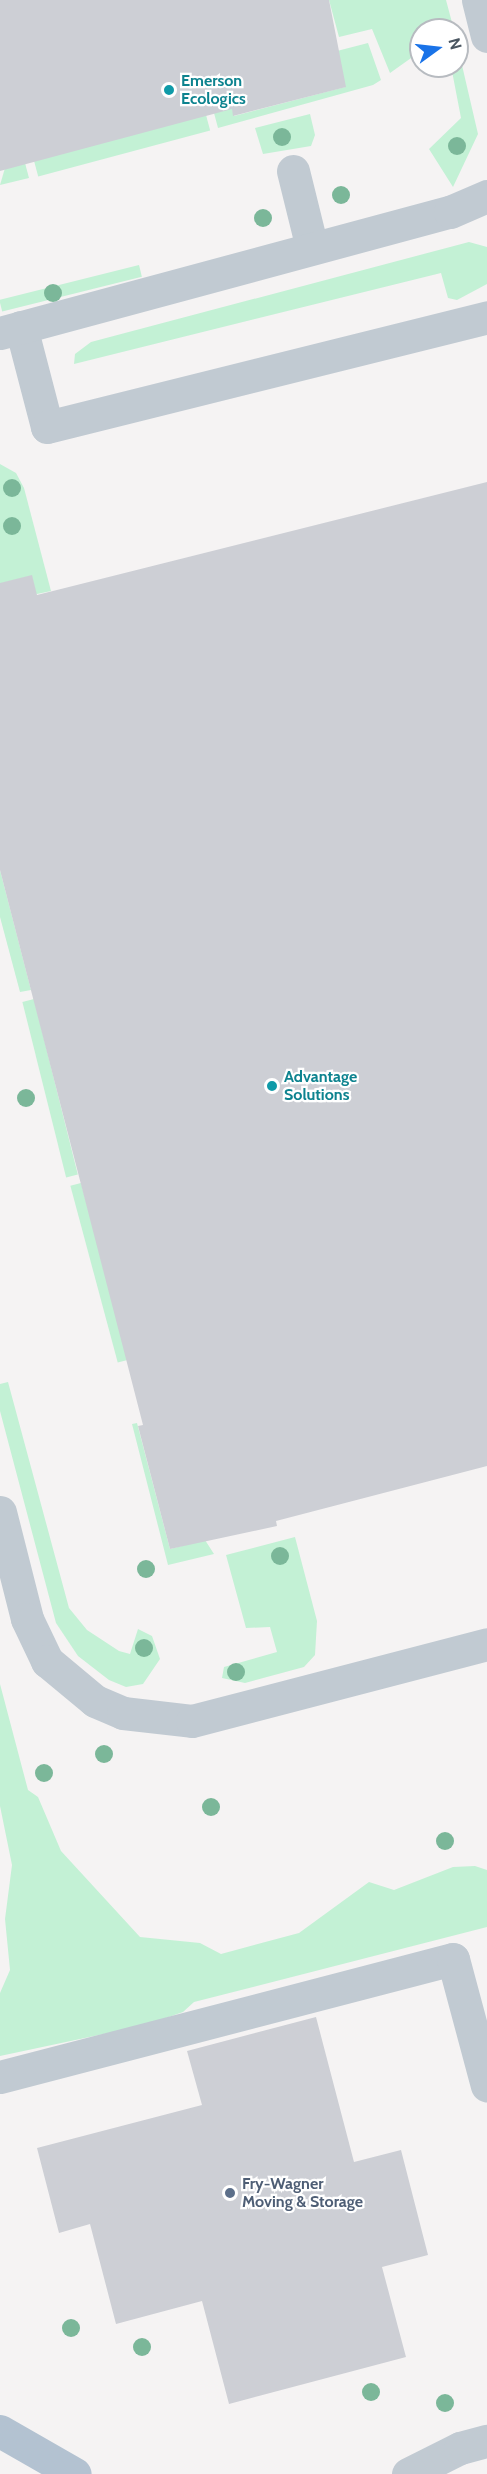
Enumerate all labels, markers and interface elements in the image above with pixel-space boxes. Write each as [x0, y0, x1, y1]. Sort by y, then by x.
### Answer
north arrow [409, 18, 469, 78]
text: N [444, 36, 466, 52]
place label: Emerson Ecologics [181, 71, 246, 109]
marker: Emerson Ecologics [162, 83, 176, 97]
place label: Advantage Solutions [284, 1067, 357, 1105]
marker: Advantage Solutions [265, 1079, 279, 1093]
place label: Fry-Wagner Moving & Storage [242, 2174, 363, 2212]
marker: Fry-Wagner Moving & Storage [223, 2186, 237, 2200]

